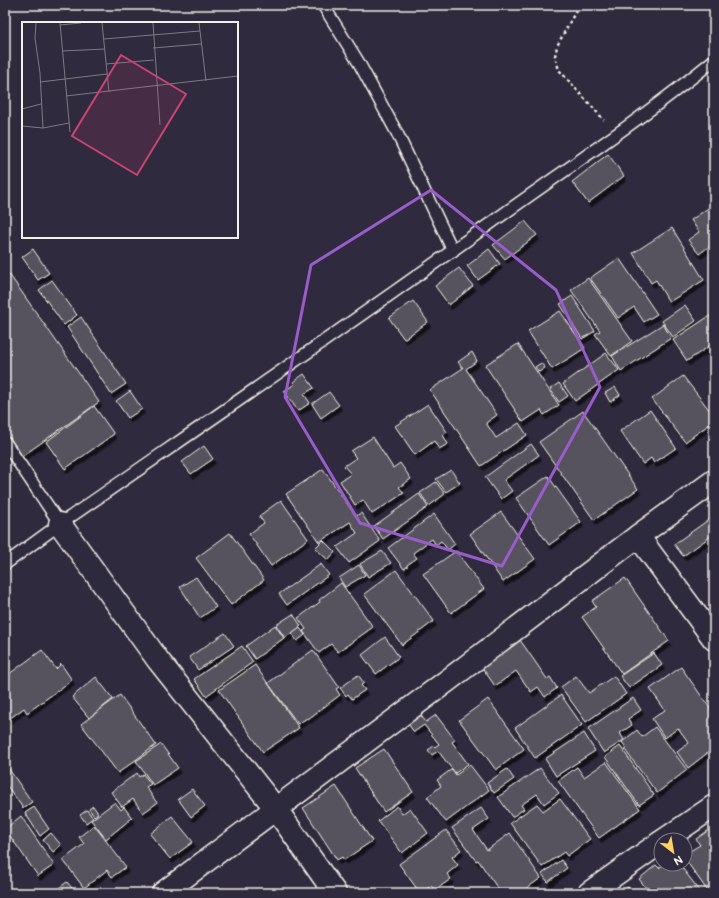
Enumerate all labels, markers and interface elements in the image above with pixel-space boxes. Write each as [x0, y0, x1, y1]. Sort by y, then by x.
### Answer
inset map [22, 22, 238, 238]
north arrow [653, 832, 693, 872]
text: N [671, 852, 685, 868]

